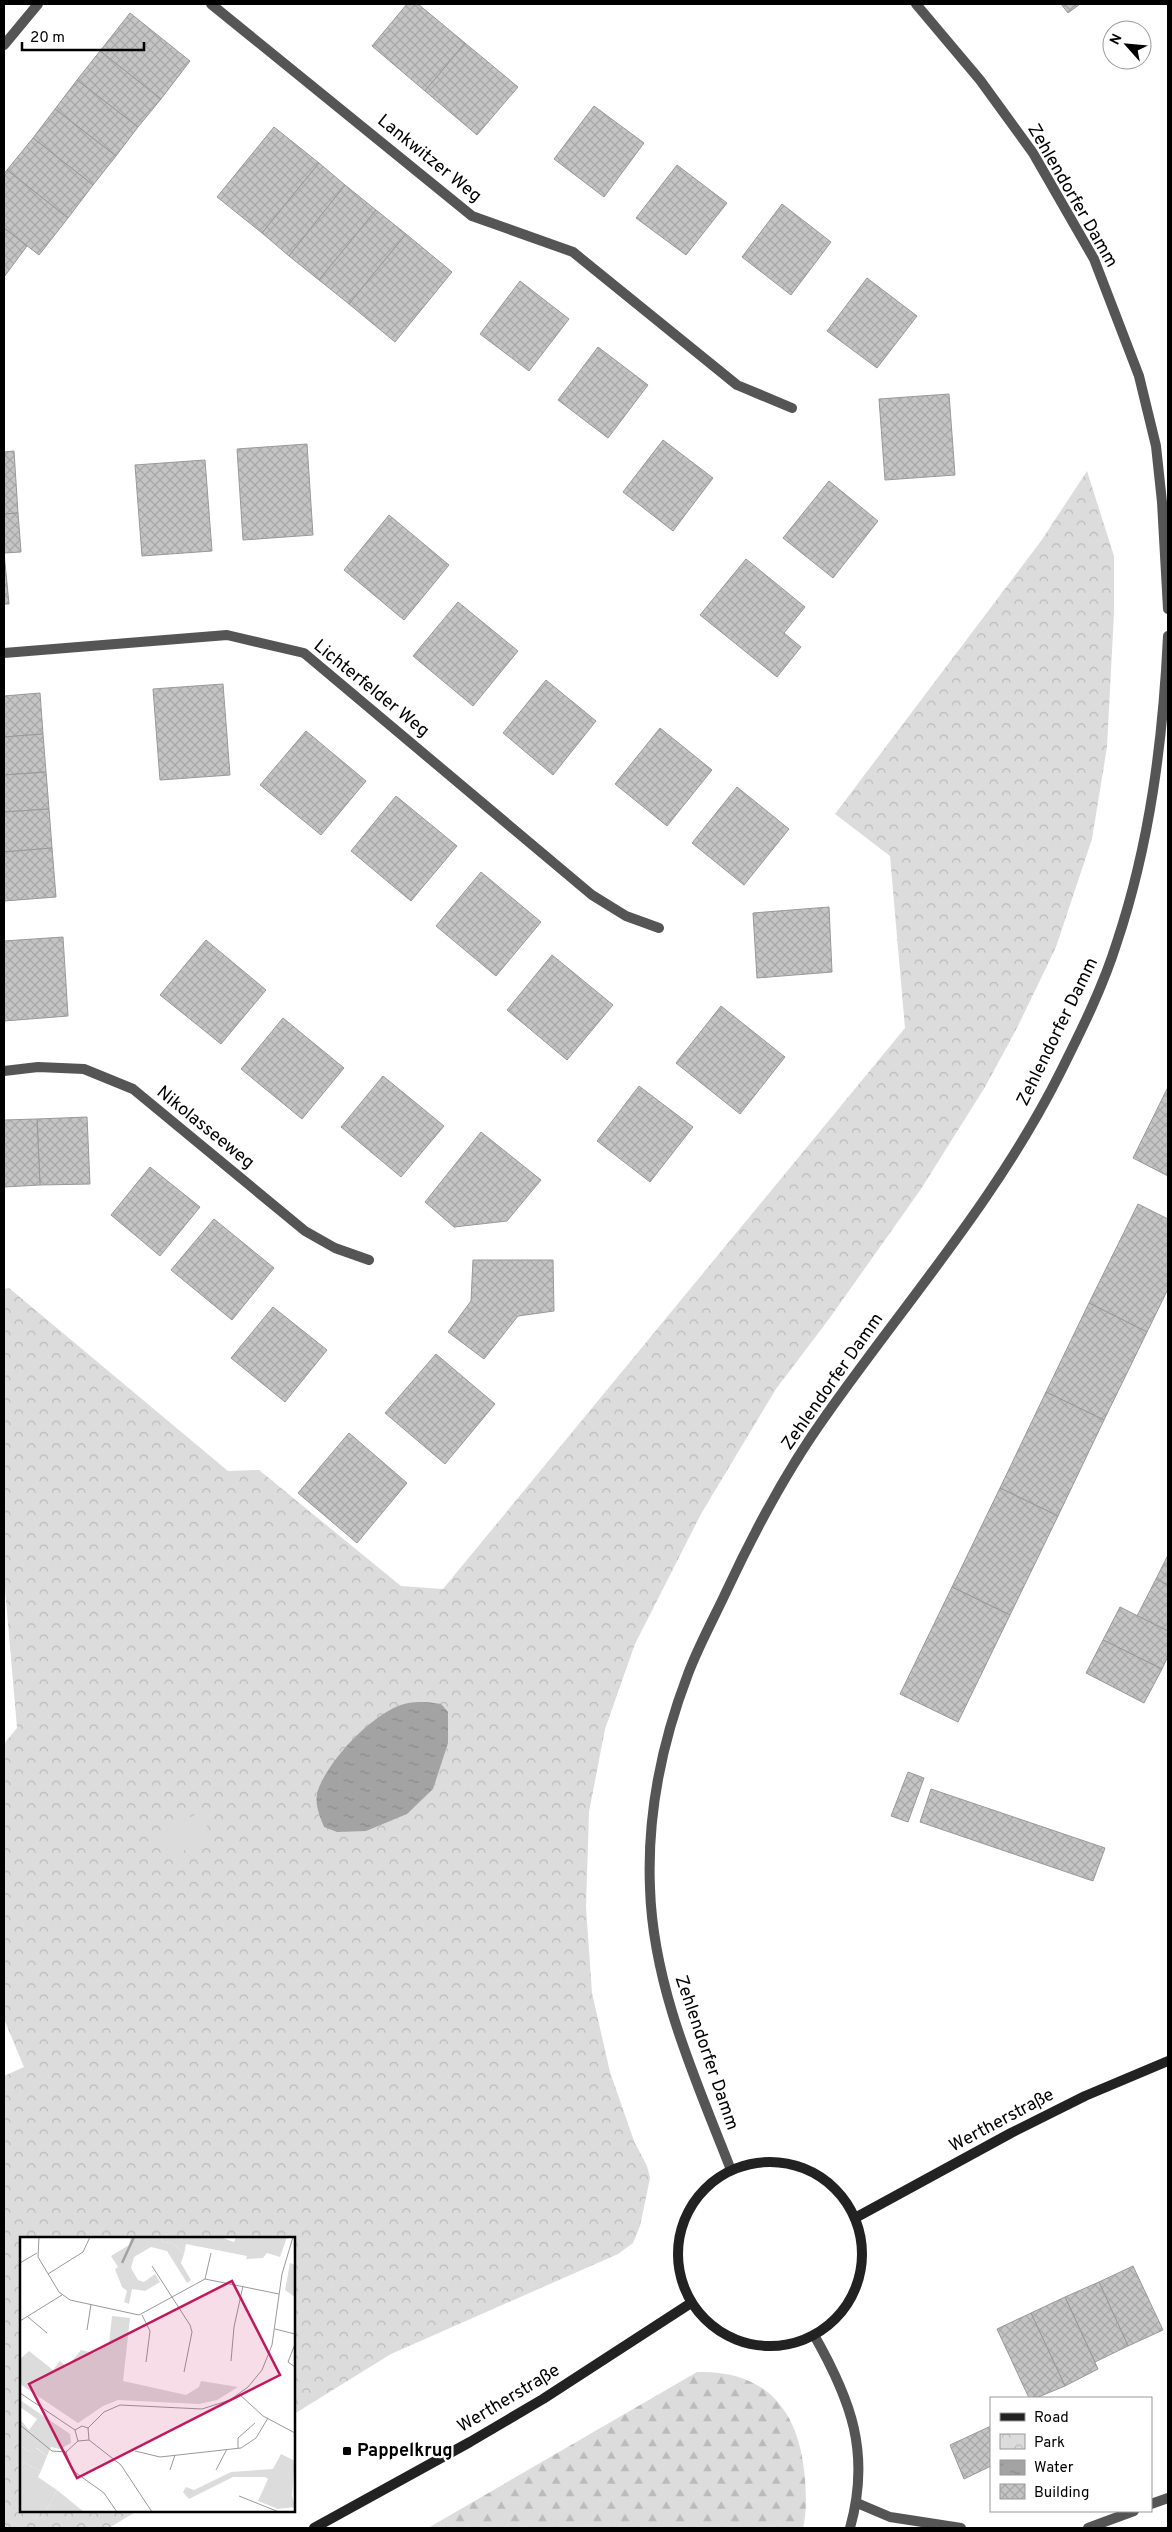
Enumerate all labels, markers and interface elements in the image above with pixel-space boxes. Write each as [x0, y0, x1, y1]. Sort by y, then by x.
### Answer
scale bar [22, 20, 145, 52]
north arrow [1102, 20, 1152, 70]
text: 20 m [30, 29, 65, 48]
text: N [1107, 31, 1127, 48]
street label: Lankwitzer Weg [372, 110, 486, 208]
street label: Zehlendorfer Damm [1021, 120, 1123, 272]
street label: Lichterfelder Weg [308, 635, 434, 743]
street label: Zehlendorfer Damm [1012, 954, 1104, 1110]
street label: Nikolasseeweg [151, 1081, 259, 1175]
street label: Zehlendorfer Damm [777, 1309, 889, 1455]
street label: Zehlendorfer Damm [669, 1972, 743, 2134]
street label: Wertherstraße [946, 2084, 1058, 2158]
inset map [20, 2237, 295, 2512]
street label: Wertherstraße [454, 2359, 564, 2439]
legend [990, 2397, 1152, 2512]
text: Road [1034, 2409, 1069, 2428]
text: Park [1034, 2434, 1065, 2453]
place label: Pappelkrug [357, 2440, 453, 2463]
marker: Pappelkrug [341, 2445, 353, 2457]
text: Water [1034, 2459, 1074, 2478]
text: Building [1034, 2484, 1089, 2503]

